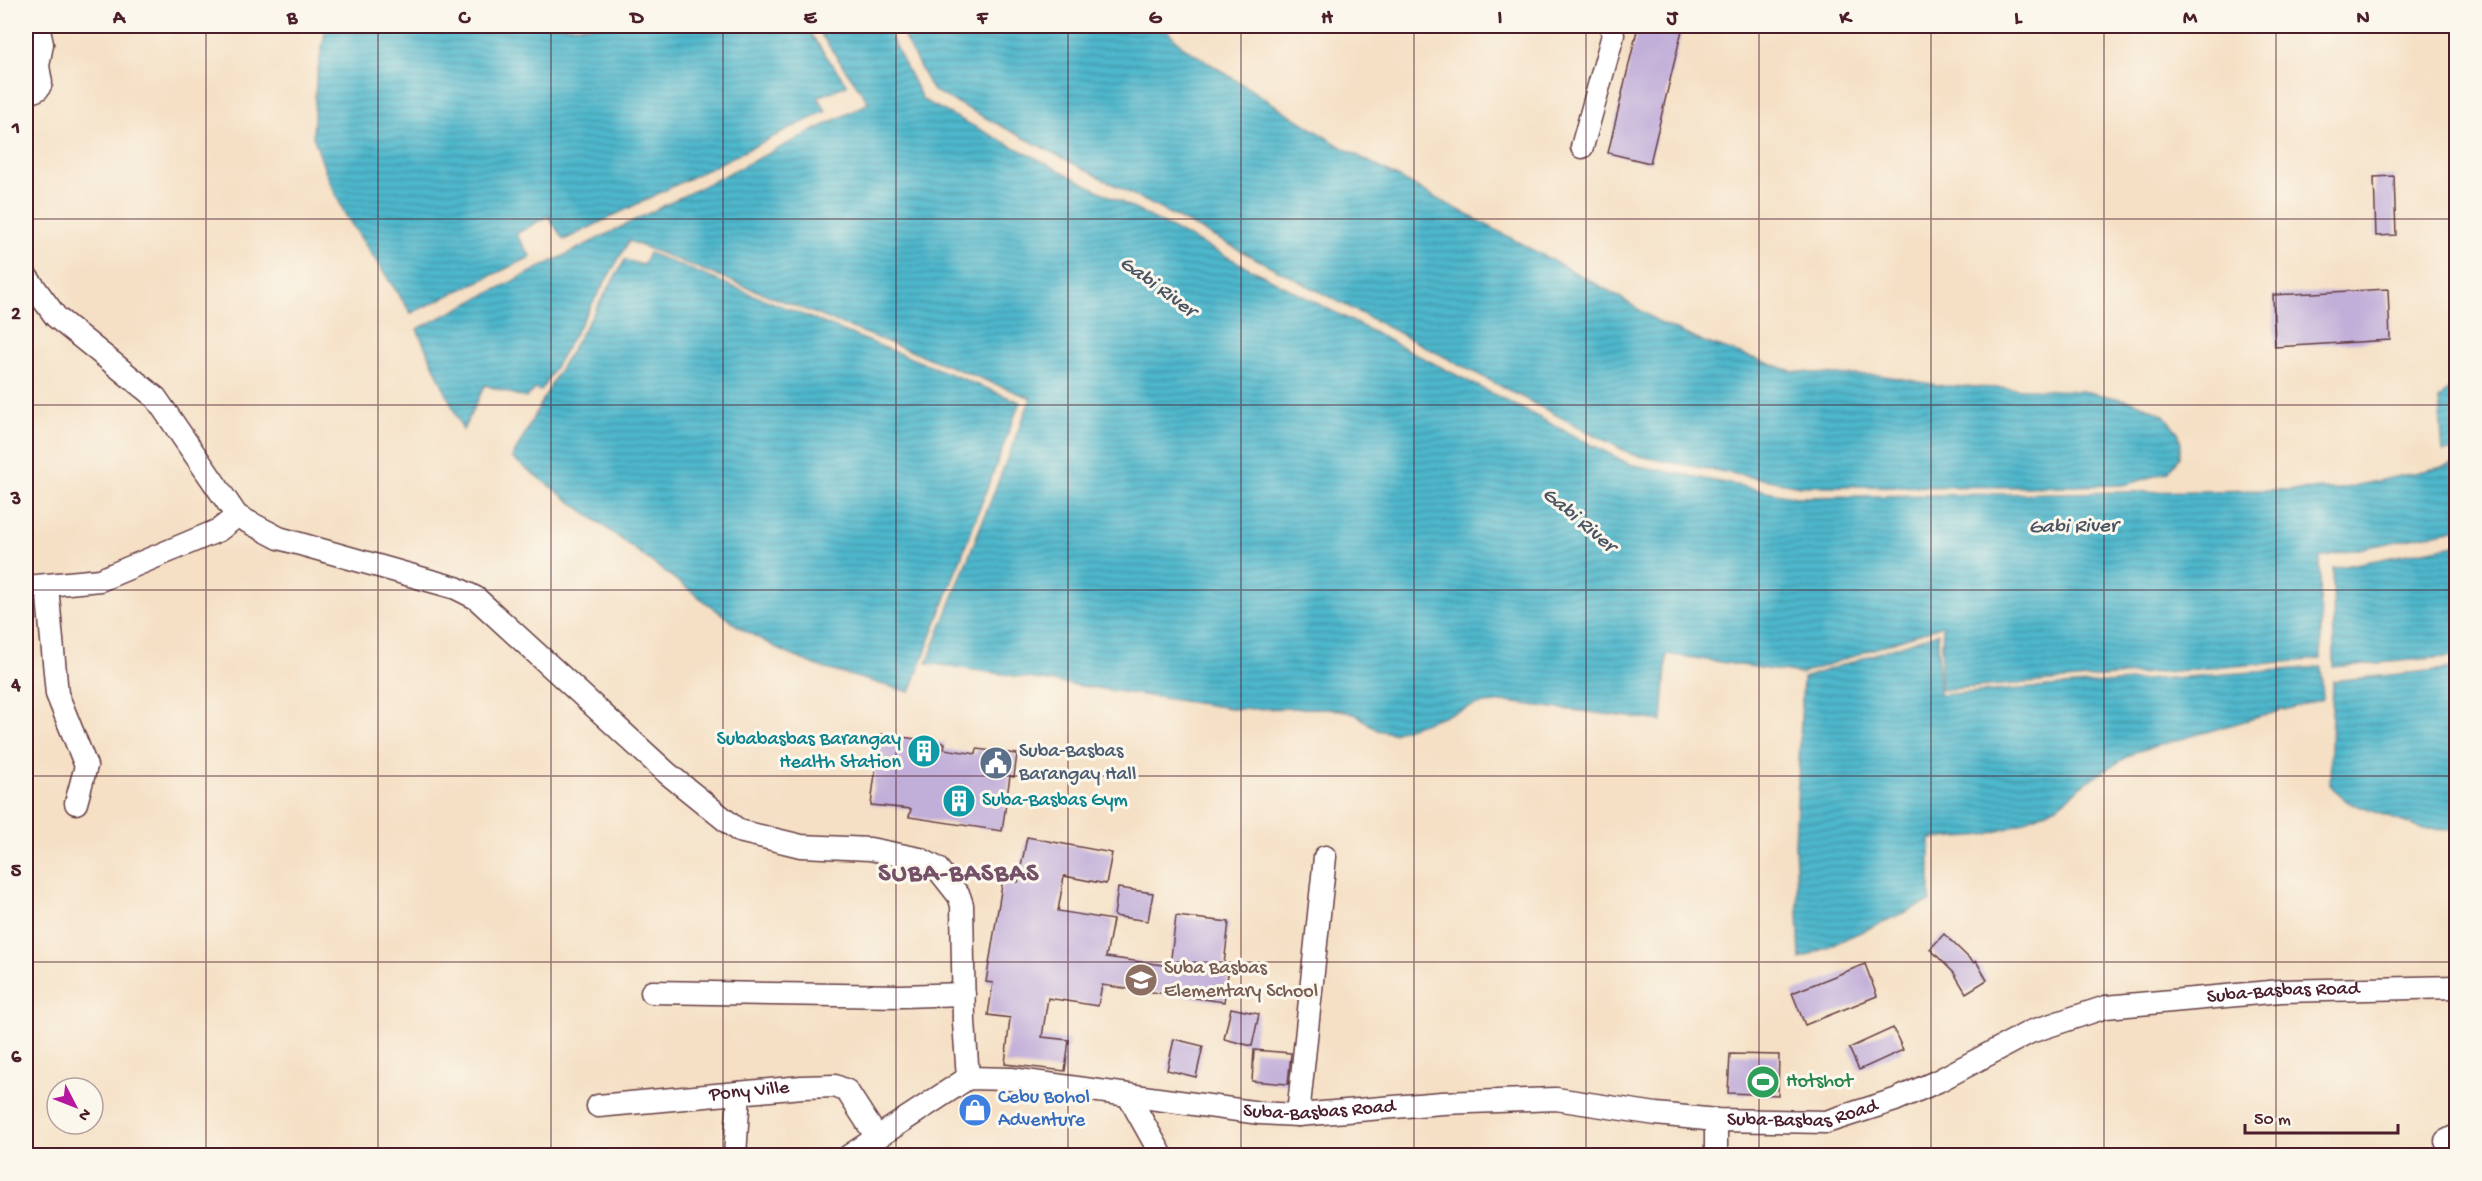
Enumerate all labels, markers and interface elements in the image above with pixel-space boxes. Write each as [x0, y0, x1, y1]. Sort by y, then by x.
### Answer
text: A [112, 8, 127, 31]
text: B [286, 8, 298, 31]
text: C [458, 8, 472, 31]
text: D [628, 8, 644, 31]
text: E [804, 8, 818, 31]
text: F [976, 8, 989, 31]
text: G [1149, 8, 1163, 31]
text: H [1321, 8, 1333, 31]
text: I [1498, 8, 1503, 31]
text: J [1666, 8, 1679, 31]
text: K [1838, 8, 1853, 31]
text: L [2014, 8, 2023, 31]
text: M [2183, 8, 2198, 31]
text: N [2356, 8, 2370, 31]
text: 1 [11, 118, 20, 141]
water label: Gabi River [1114, 252, 1204, 327]
text: 2 [11, 304, 21, 327]
water label: Gabi River [1536, 483, 1623, 562]
text: 3 [10, 489, 21, 512]
water label: Gabi River [2028, 515, 2122, 541]
text: 4 [10, 675, 21, 698]
place label: Subabasbas Barangay Health Station [717, 729, 901, 775]
building icon: Subabasbas Barangay Health Station [906, 733, 942, 769]
place label: Suba-Basbas Barangay Hall [1018, 741, 1136, 787]
public building icon: Suba-Basbas Barangay Hall [978, 745, 1014, 781]
building icon: Suba-Basbas Gym [941, 783, 977, 819]
place label: Suba-Basbas Gym [982, 790, 1128, 813]
district label: SUBA-BASBAS [878, 860, 1040, 891]
text: 5 [11, 861, 22, 884]
place label: Suba Basbas Elementary School [1164, 958, 1318, 1004]
school or university icon: Suba Basbas Elementary School [1123, 962, 1159, 998]
street label: Suba-Basbas Road [2206, 978, 2362, 1009]
text: 6 [11, 1047, 22, 1070]
sports icon: Hotshot [1745, 1064, 1781, 1100]
place label: Hotshot [1786, 1071, 1854, 1094]
north arrow [45, 1076, 105, 1136]
street label: Pony Ville [707, 1077, 791, 1107]
place label: Cebu Bohol Adventure [998, 1087, 1090, 1133]
shop icon: Cebu Bohol Adventure [957, 1092, 993, 1128]
street label: Suba-Basbas Road [1727, 1094, 1883, 1134]
street label: Suba-Basbas Road [1242, 1095, 1399, 1127]
scale bar [2245, 1097, 2398, 1135]
text: N [73, 1103, 94, 1124]
text: 50 m [2254, 1110, 2291, 1131]

